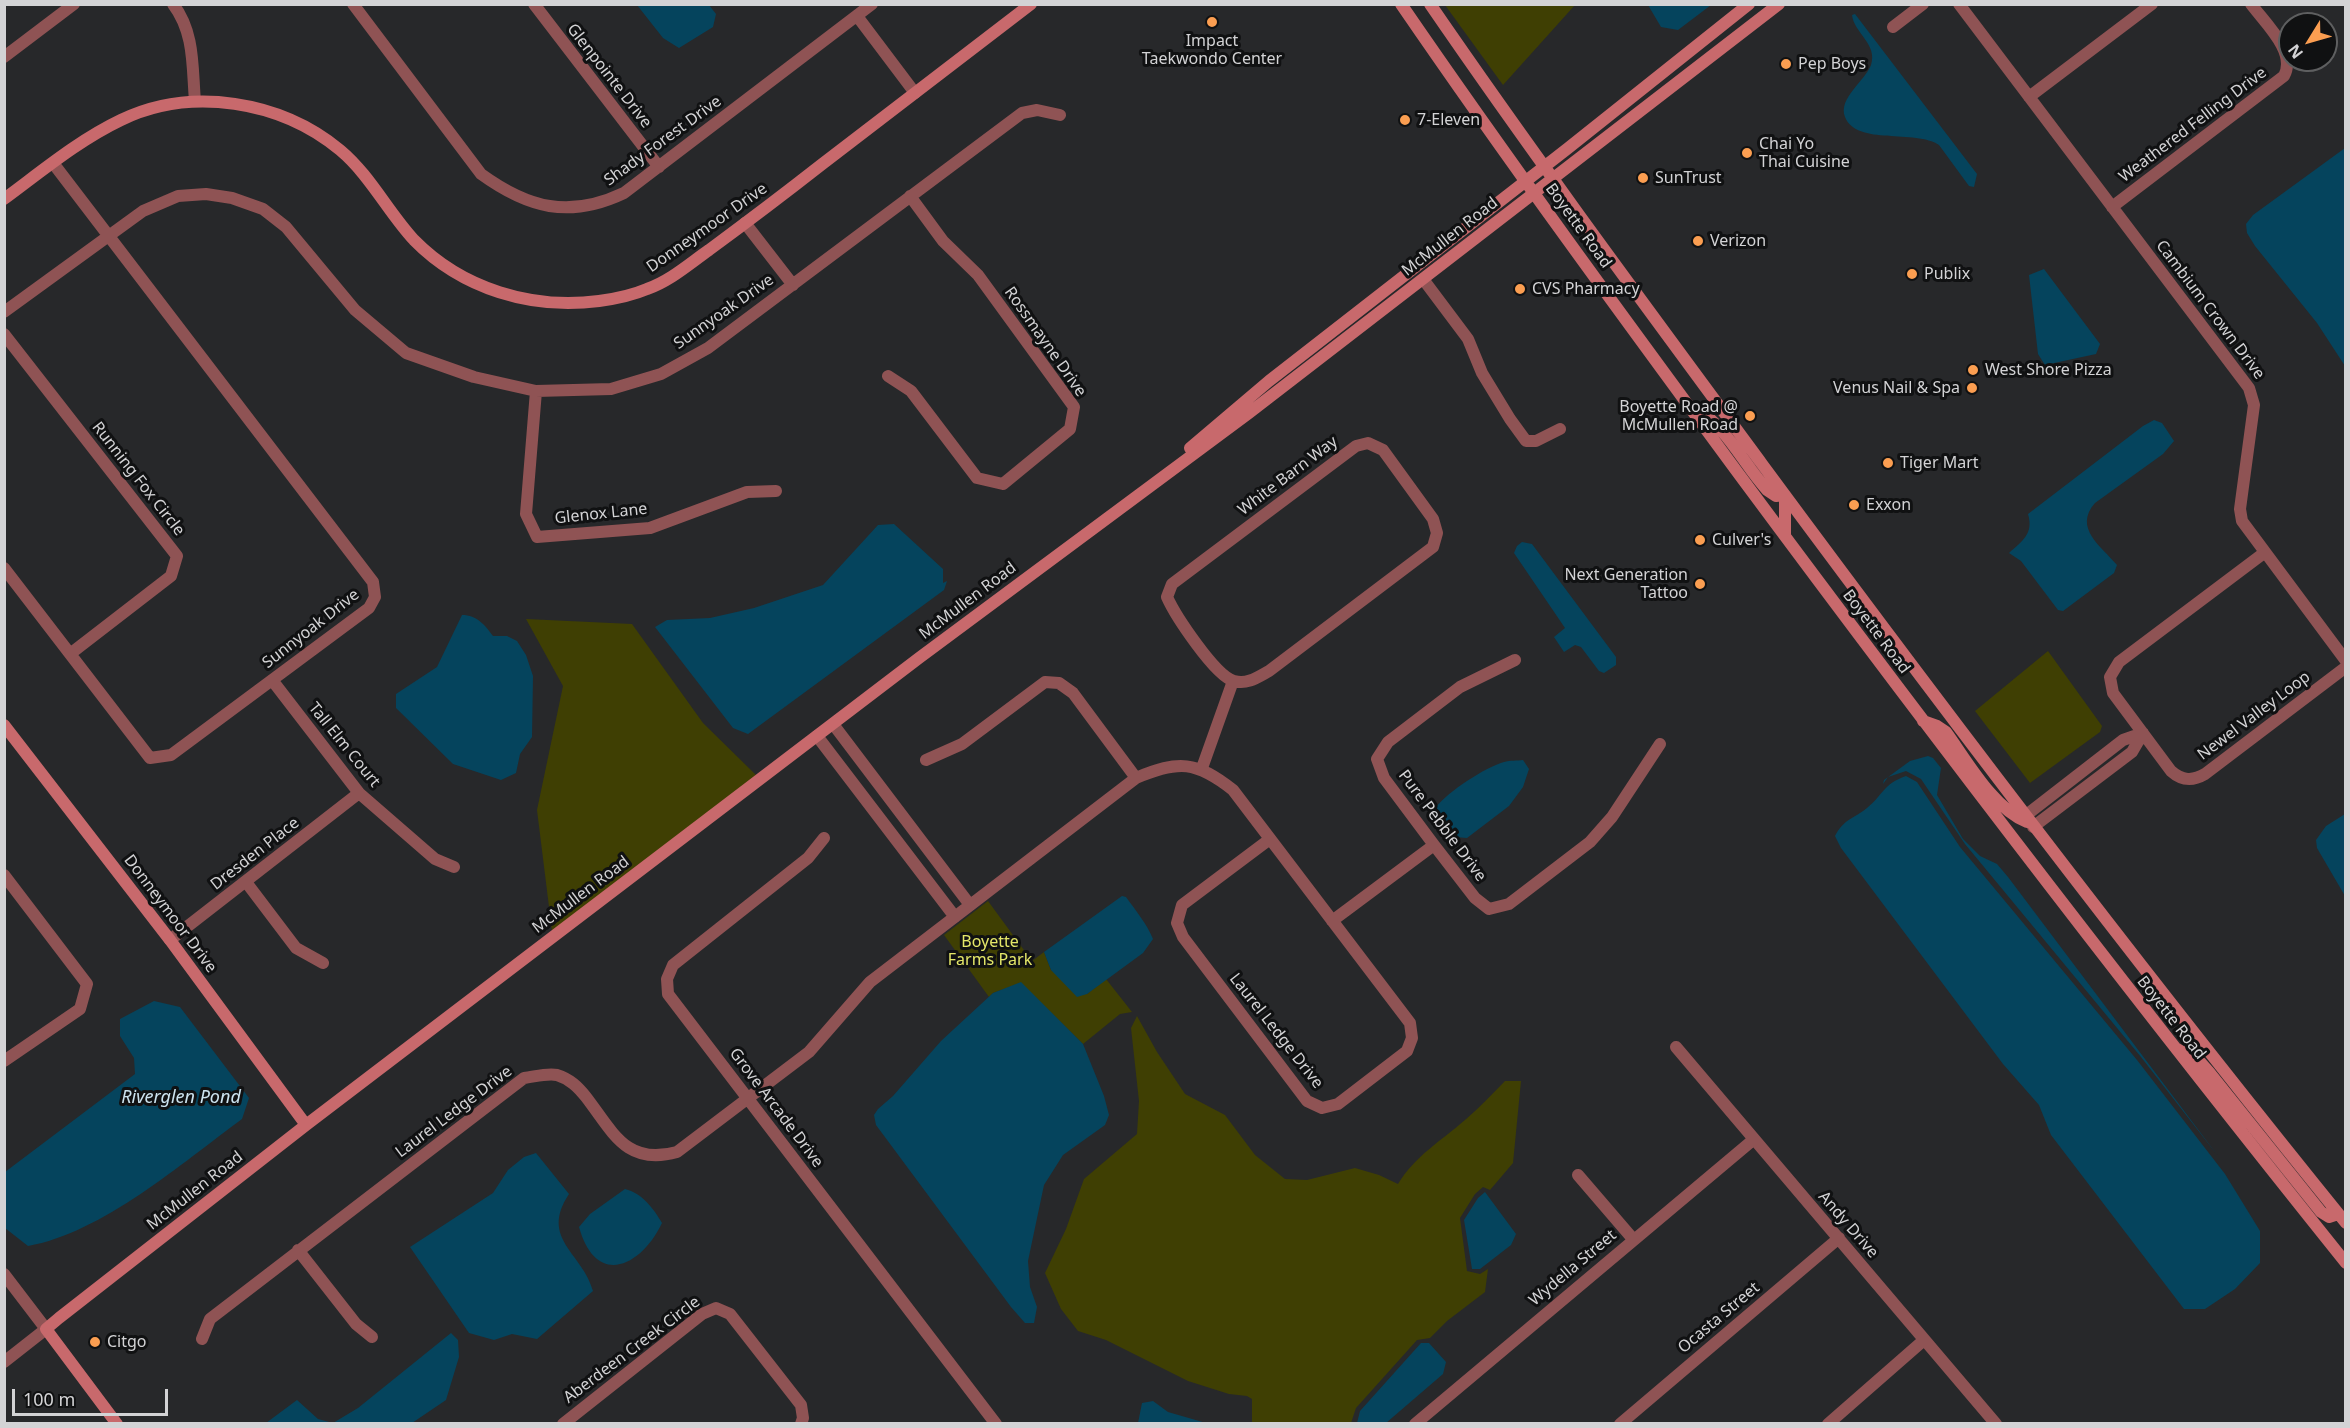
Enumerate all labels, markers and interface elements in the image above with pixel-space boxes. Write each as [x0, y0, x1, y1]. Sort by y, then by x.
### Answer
north arrow [2278, 12, 2338, 72]
marker: Impact Taekwondo Center [1205, 15, 1219, 29]
street label: Glenpointe Drive [562, 20, 656, 132]
place label: Impact Taekwondo Center [1142, 31, 1282, 69]
text: N [2283, 40, 2308, 63]
place label: Pep Boys [1798, 54, 1866, 74]
marker: Pep Boys [1779, 57, 1793, 71]
street label: Weathered Felling Drive [2115, 63, 2271, 187]
street label: Shady Forest Drive [601, 92, 725, 190]
place label: 7-Eleven [1417, 110, 1480, 130]
marker: 7-Eleven [1398, 113, 1412, 127]
place label: Chai Yo Thai Cuisine [1759, 134, 1850, 172]
marker: Chai Yo Thai Cuisine [1740, 146, 1754, 160]
place label: SunTrust [1655, 168, 1722, 188]
marker: SunTrust [1636, 171, 1650, 185]
street label: Donneymoor Drive [643, 179, 771, 277]
street label: Boyette Road [1541, 180, 1615, 272]
street label: McMullen Road [1398, 194, 1502, 280]
place label: Verizon [1710, 231, 1766, 251]
marker: Verizon [1691, 234, 1705, 248]
street label: Cambium Crown Drive [2151, 237, 2269, 383]
place label: Publix [1924, 264, 1970, 284]
marker: Publix [1905, 267, 1919, 281]
street label: Sunnyoak Drive [670, 270, 778, 354]
place label: CVS Pharmacy [1532, 279, 1640, 299]
marker: CVS Pharmacy [1513, 282, 1527, 296]
street label: Rossmayne Drive [1000, 283, 1090, 401]
place label: West Shore Pizza [1985, 360, 2112, 380]
marker: West Shore Pizza [1966, 363, 1980, 377]
place label: Venus Nail & Spa [1833, 378, 1960, 398]
marker: Venus Nail & Spa [1965, 381, 1979, 395]
place label: Boyette Road @ McMullen Road [1619, 397, 1738, 435]
marker: Boyette Road @ McMullen Road [1743, 409, 1757, 423]
street label: Running Fox Circle [88, 418, 188, 540]
street label: White Barn Way [1234, 432, 1342, 520]
place label: Tiger Mart [1900, 453, 1979, 473]
marker: Tiger Mart [1881, 456, 1895, 470]
place label: Exxon [1866, 495, 1911, 515]
marker: Exxon [1847, 498, 1861, 512]
street label: Glenox Lane [554, 500, 648, 528]
place label: Culver's [1712, 530, 1771, 550]
marker: Culver's [1693, 533, 1707, 547]
street label: McMullen Road [916, 558, 1020, 644]
place label: Next Generation Tattoo [1564, 565, 1688, 603]
marker: Next Generation Tattoo [1693, 577, 1707, 591]
street label: Sunnyoak Drive [259, 585, 363, 673]
street label: Boyette Road [1838, 586, 1914, 678]
street label: Newel Valley Loop [2194, 667, 2314, 765]
street label: Tall Elm Court [304, 699, 384, 791]
street label: Pure Pebble Drive [1394, 767, 1490, 885]
street label: Dresden Place [207, 813, 303, 895]
street label: Donneymoor Drive [119, 851, 221, 977]
street label: McMullen Road [529, 852, 633, 938]
park label: Boyette Farms Park [948, 932, 1032, 970]
street label: Laurel Ledge Drive [1225, 970, 1327, 1092]
street label: Boyette Road [2133, 973, 2209, 1063]
street label: Grove Arcade Drive [725, 1045, 827, 1171]
street label: Laurel Ledge Drive [392, 1062, 516, 1162]
water label: Riverglen Pond [121, 1087, 241, 1109]
street label: McMullen Road [143, 1148, 247, 1234]
street label: Andy Drive [1814, 1188, 1882, 1262]
street label: Wydella Street [1525, 1226, 1621, 1310]
street label: Ocasta Street [1674, 1278, 1764, 1358]
street label: Aberdeen Creek Circle [560, 1292, 704, 1408]
place label: Citgo [107, 1332, 147, 1352]
marker: Citgo [88, 1335, 102, 1349]
scale bar [15, 1377, 171, 1415]
text: 100 m [23, 1387, 75, 1411]

